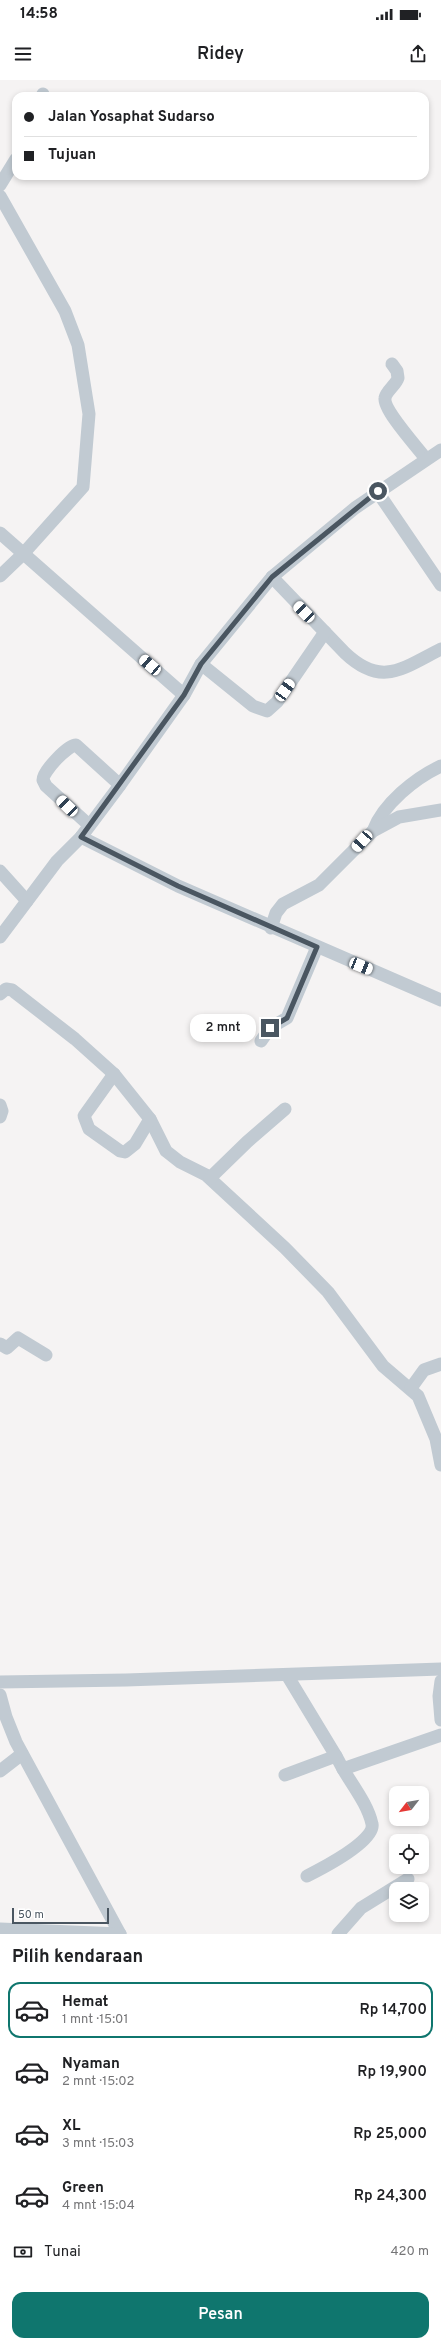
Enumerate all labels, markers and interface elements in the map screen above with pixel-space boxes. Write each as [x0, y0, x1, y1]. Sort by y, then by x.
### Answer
text: 14:58 [20, 5, 58, 24]
icon: menu [12, 43, 34, 65]
text: Ridey [197, 43, 244, 66]
icon: share [407, 43, 429, 65]
text: Jalan Yosaphat Sudarso [48, 108, 215, 127]
text: Tujuan [48, 146, 96, 165]
route start [369, 482, 387, 500]
car [291, 599, 317, 625]
car [137, 653, 163, 677]
car [273, 677, 297, 703]
car [54, 793, 80, 819]
car [350, 828, 374, 854]
car [348, 956, 374, 976]
callout: 2 mnt [190, 1014, 256, 1042]
route end [261, 1019, 279, 1037]
text: 2 mnt [206, 1020, 240, 1036]
north arrow [389, 1786, 429, 1826]
map controls [389, 1786, 429, 1922]
button: locate [389, 1834, 429, 1874]
button: layers [389, 1882, 429, 1922]
scale bar [12, 1906, 109, 1925]
text: 50 m [18, 1908, 44, 1922]
text: Pilih kendaraan [12, 1946, 143, 1969]
icon: car [14, 1992, 50, 2028]
text: Hemat [62, 1993, 108, 2012]
text: Rp 14,700 [360, 2001, 427, 2020]
text: 1 mnt · 15:01 [62, 2012, 128, 2028]
icon: car [14, 2054, 50, 2090]
text: Nyaman [62, 2055, 120, 2074]
text: Rp 19,900 [357, 2063, 427, 2082]
text: 2 mnt · 15:02 [62, 2074, 135, 2090]
icon: car [14, 2116, 50, 2152]
text: XL [62, 2117, 80, 2136]
text: Rp 25,000 [353, 2125, 427, 2144]
text: 3 mnt · 15:03 [62, 2136, 134, 2152]
icon: car [14, 2178, 50, 2214]
text: Green [62, 2179, 104, 2198]
text: Rp 24,300 [354, 2187, 427, 2206]
text: 4 mnt · 15:04 [62, 2198, 135, 2214]
icon: cash [12, 2241, 34, 2263]
text: Tunai [44, 2243, 81, 2262]
text: 420 m [391, 2244, 429, 2260]
button: Pesan [12, 2292, 429, 2338]

